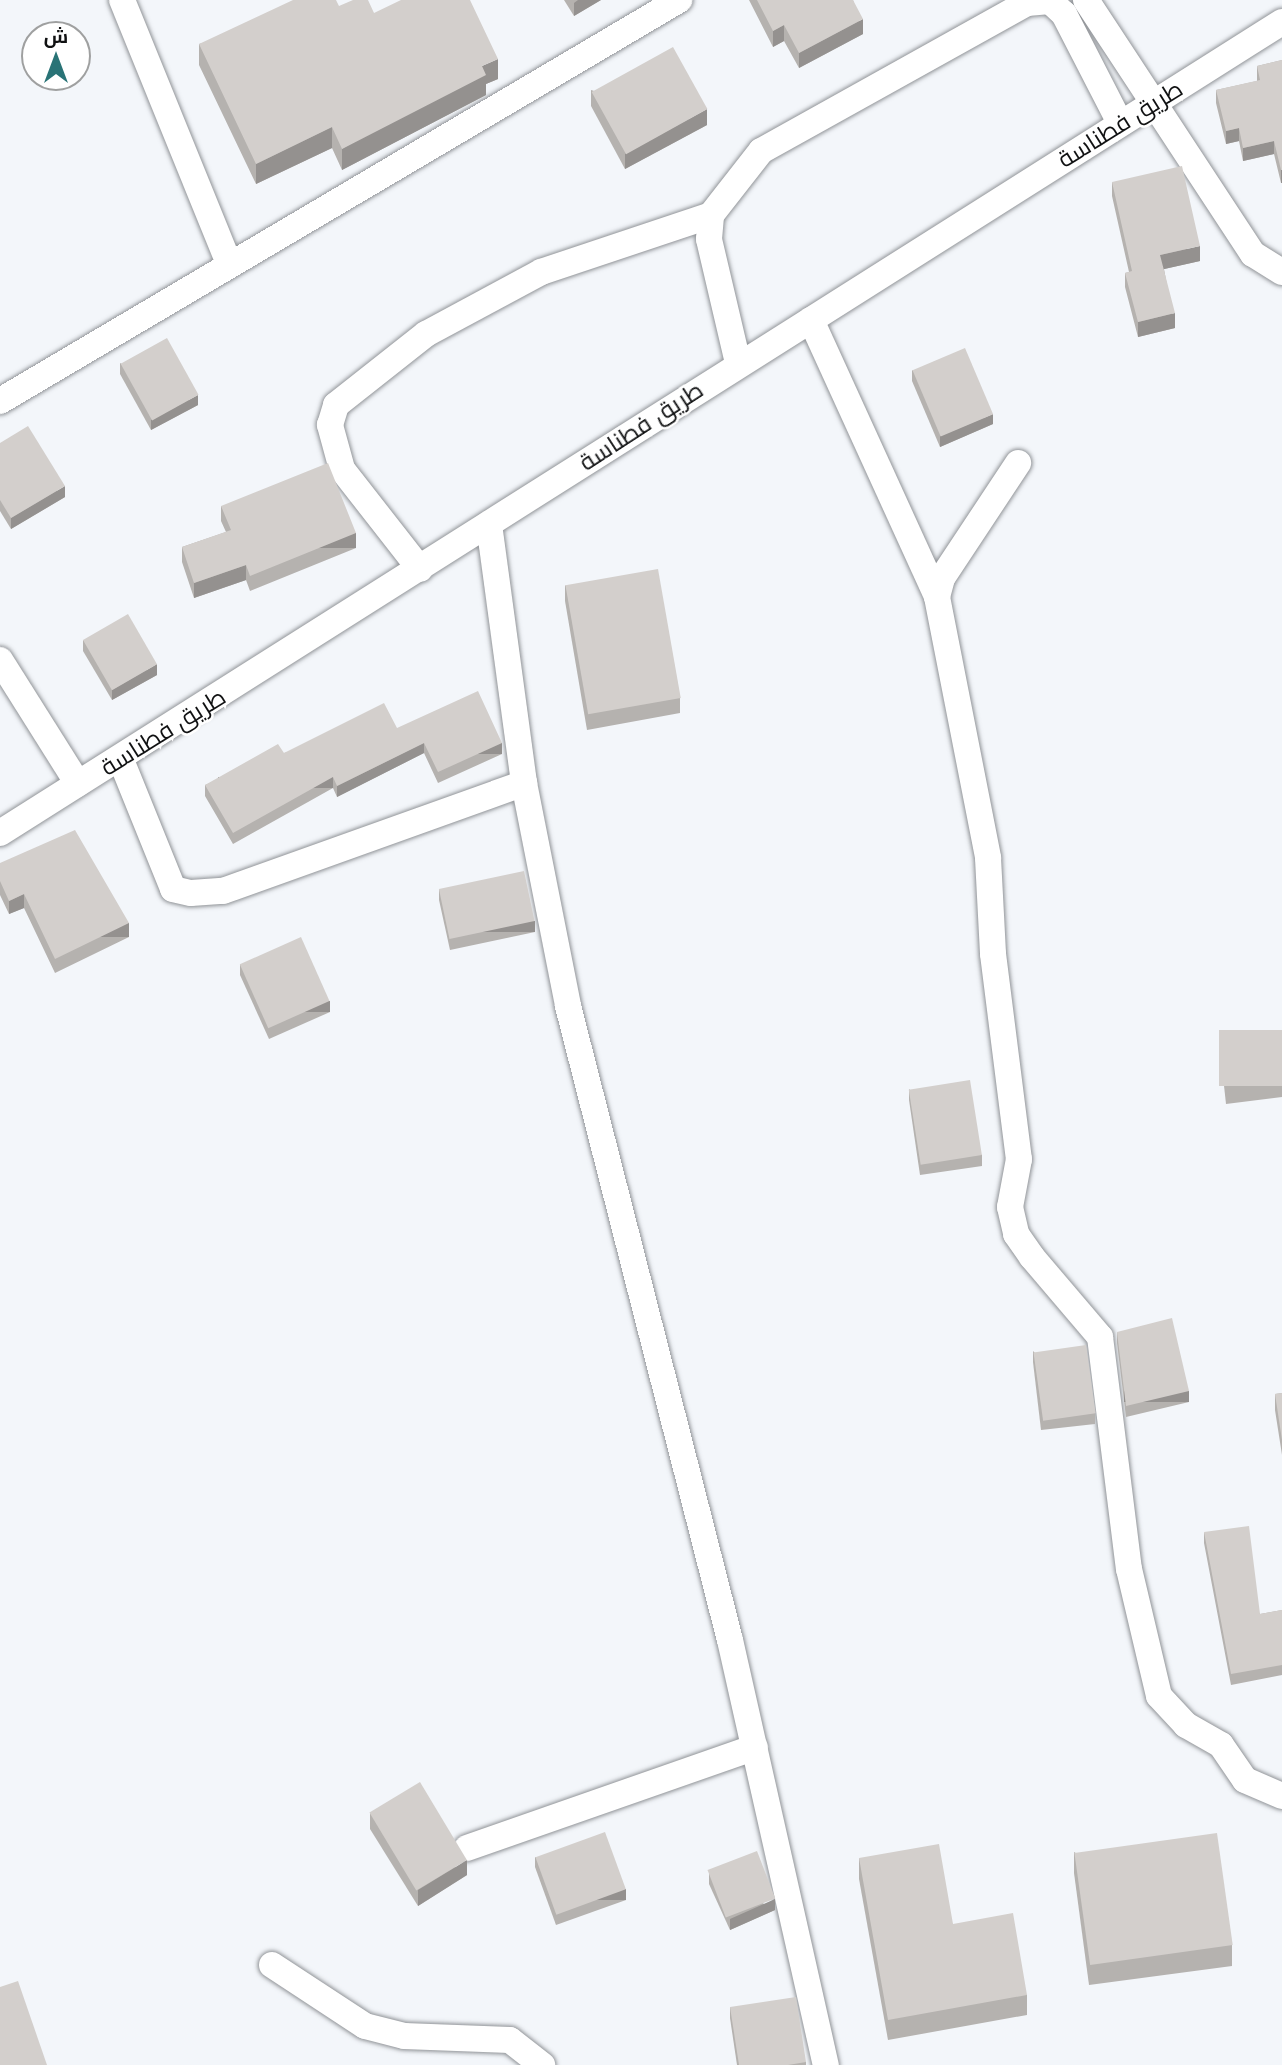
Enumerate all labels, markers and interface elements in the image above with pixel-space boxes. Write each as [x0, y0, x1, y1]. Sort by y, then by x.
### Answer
north arrow [21, 21, 91, 91]
text: ش [44, 25, 68, 48]
street label: طريق فطناسة [1052, 74, 1188, 174]
street label: طريق فطناسة [574, 375, 708, 477]
street label: طريق فطناسة [95, 682, 231, 782]

